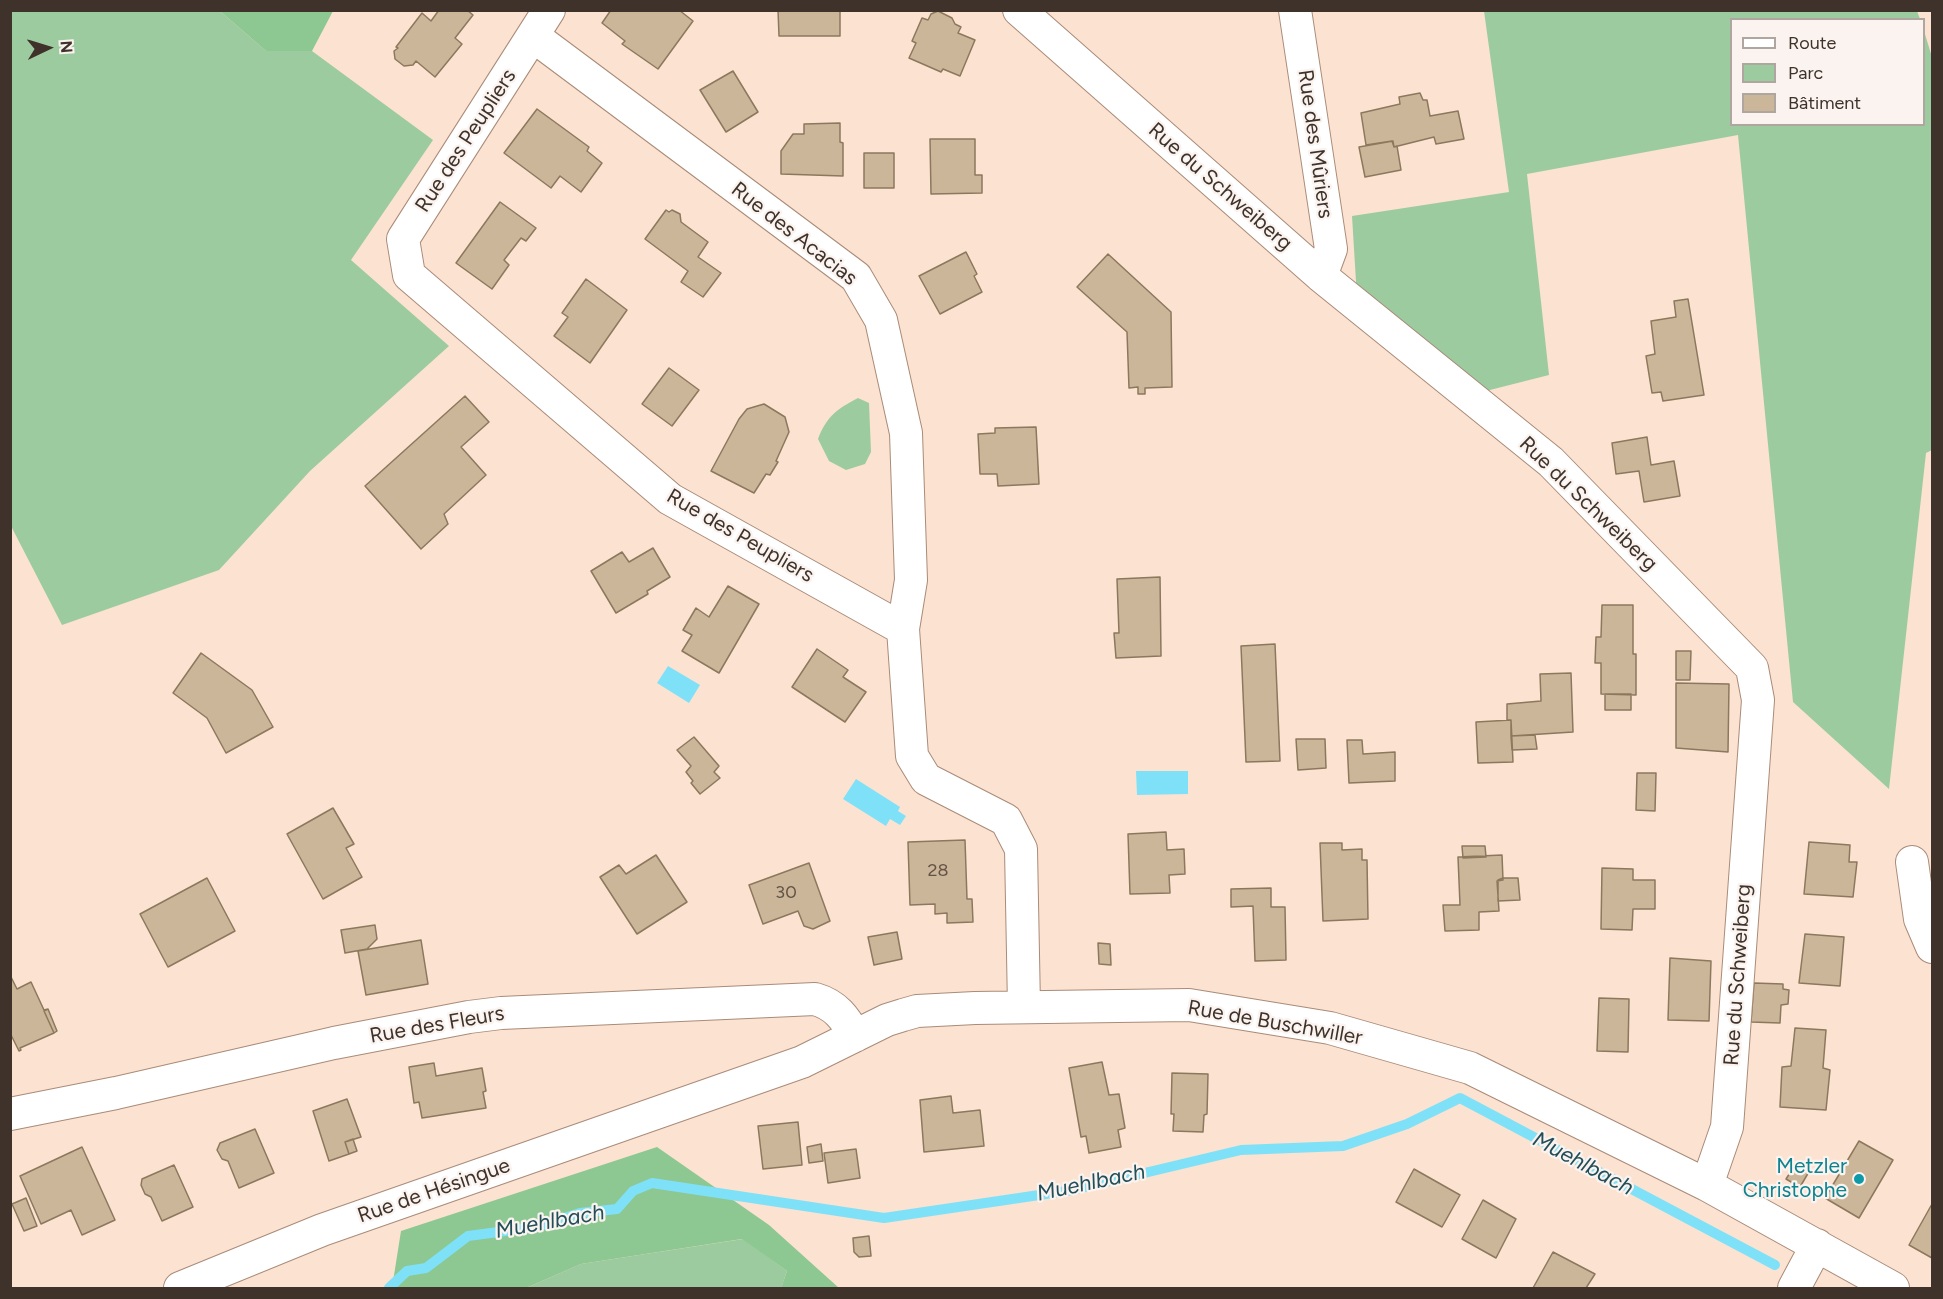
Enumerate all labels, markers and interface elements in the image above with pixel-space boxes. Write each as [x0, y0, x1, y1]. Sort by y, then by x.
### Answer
north arrow [18, 18, 78, 78]
legend [1730, 18, 1925, 126]
text: Route [1788, 32, 1836, 54]
text: N [57, 40, 76, 54]
text: Parc [1788, 62, 1823, 84]
street label: Rue des Peupliers [410, 65, 522, 217]
street label: Rue des Mûriers [1292, 68, 1338, 220]
text: Bâtiment [1788, 92, 1861, 114]
street label: Rue du Schweiberg [1143, 118, 1297, 256]
street label: Rue des Acacias [726, 177, 862, 291]
street label: Rue du Schweiberg [1514, 432, 1662, 576]
street label: Rue des Peupliers [662, 484, 818, 588]
house number: 28 [927, 860, 949, 882]
house number: 30 [775, 882, 797, 904]
street label: Rue du Schweiberg [1719, 883, 1757, 1067]
street label: Rue de Buschwiller [1186, 995, 1364, 1051]
street label: Rue des Fleurs [368, 1001, 506, 1049]
water label: Muehlbach [1528, 1126, 1638, 1202]
street label: Rue de Hésingue [354, 1153, 514, 1229]
place label: Metzler Christophe [1743, 1154, 1847, 1204]
water label: Muehlbach [1034, 1159, 1148, 1207]
marker: Metzler Christophe [1852, 1172, 1866, 1186]
water label: Muehlbach [493, 1199, 607, 1245]

